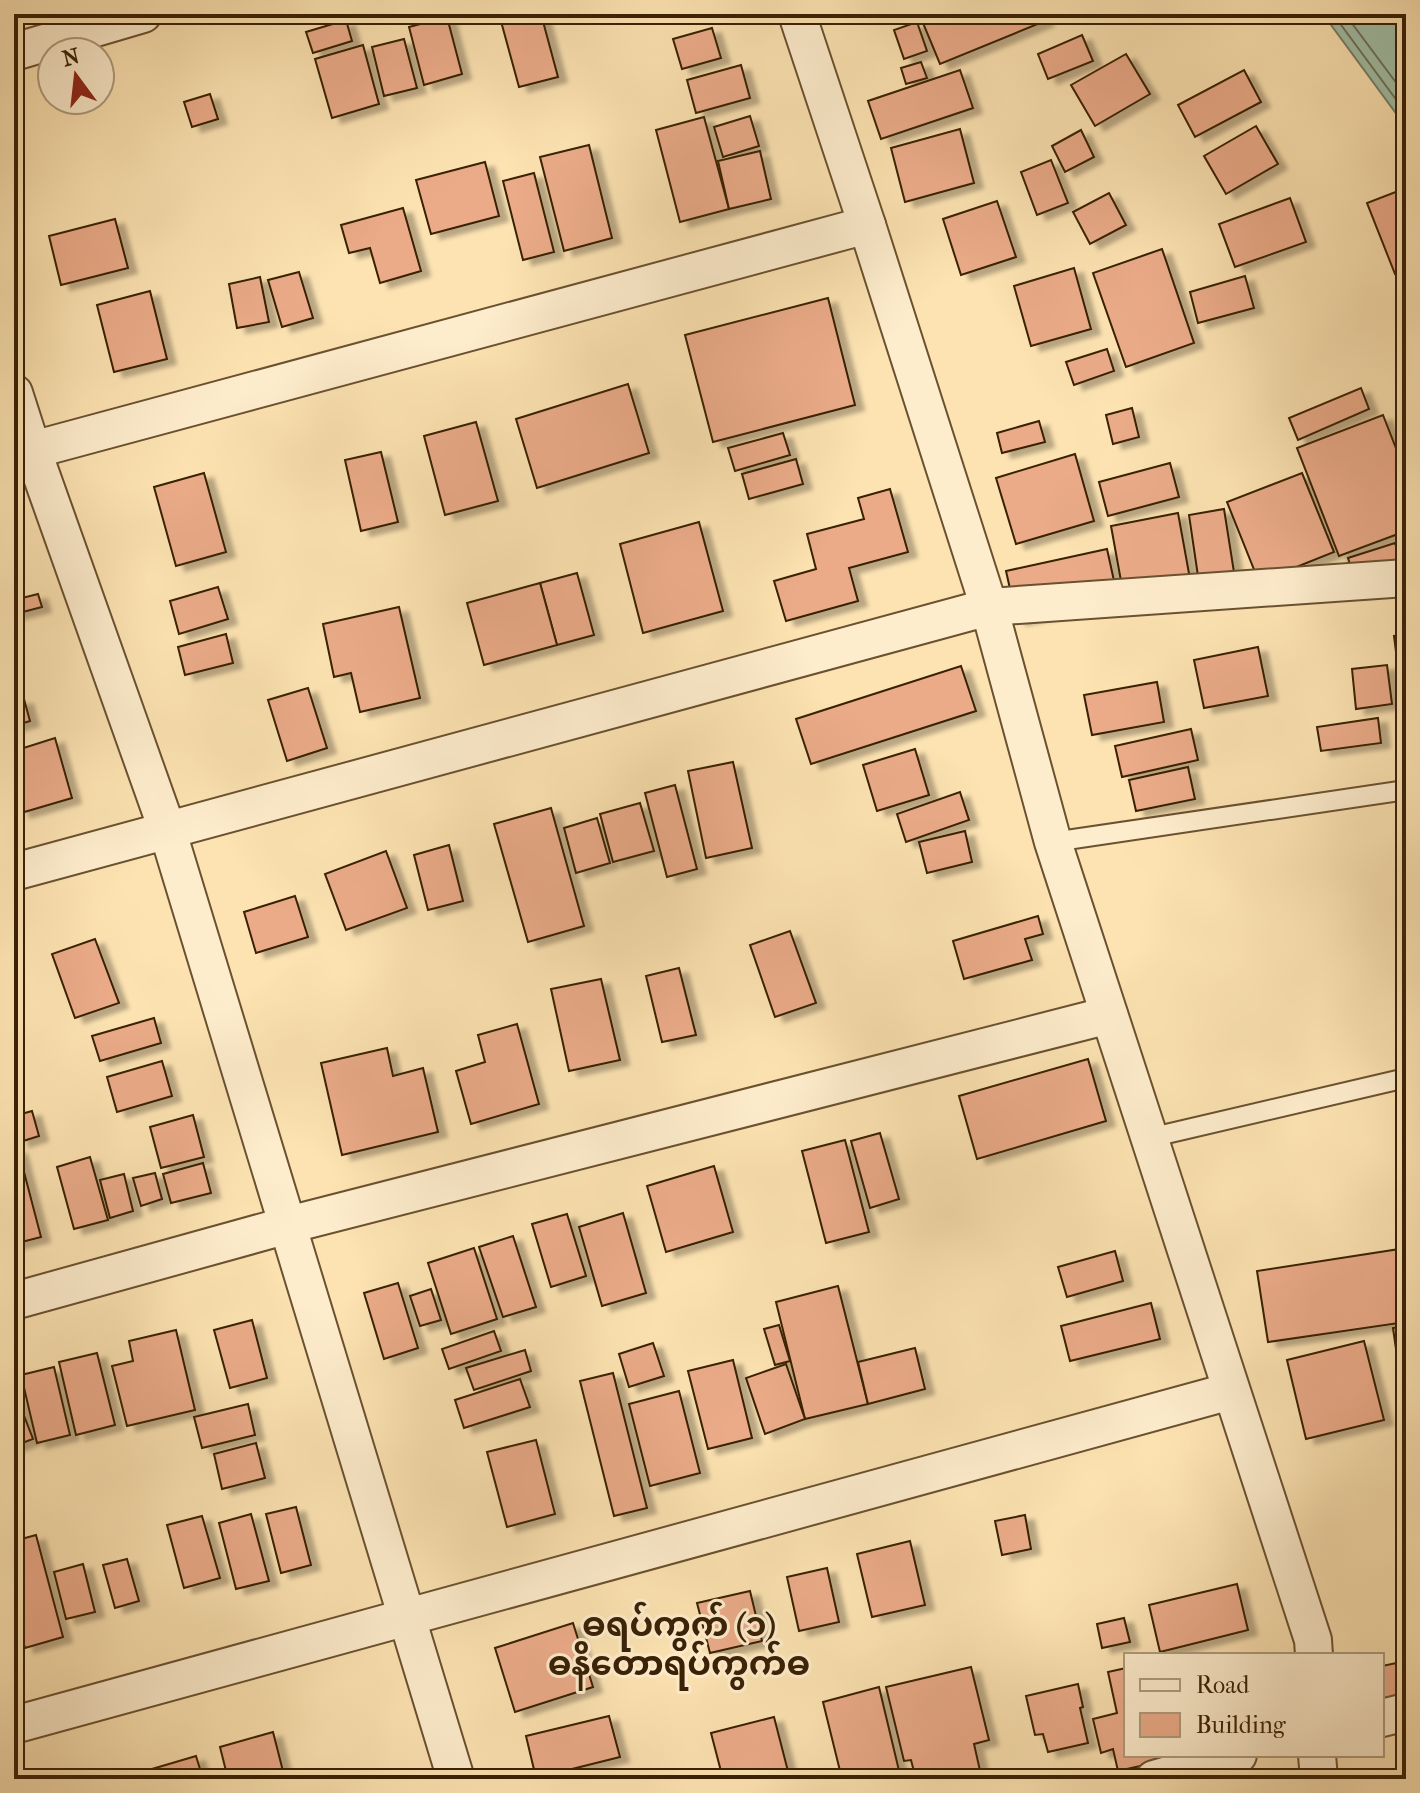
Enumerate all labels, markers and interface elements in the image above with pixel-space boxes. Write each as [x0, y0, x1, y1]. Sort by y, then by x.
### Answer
north arrow [36, 36, 116, 116]
text: N [60, 43, 83, 72]
district label: ဓရပ်ကွက် (၁) ဓနိတောရပ်ကွက်ဓ [548, 1601, 810, 1691]
legend [1124, 1653, 1384, 1757]
text: Road [1196, 1671, 1250, 1699]
text: Building [1196, 1711, 1287, 1739]

